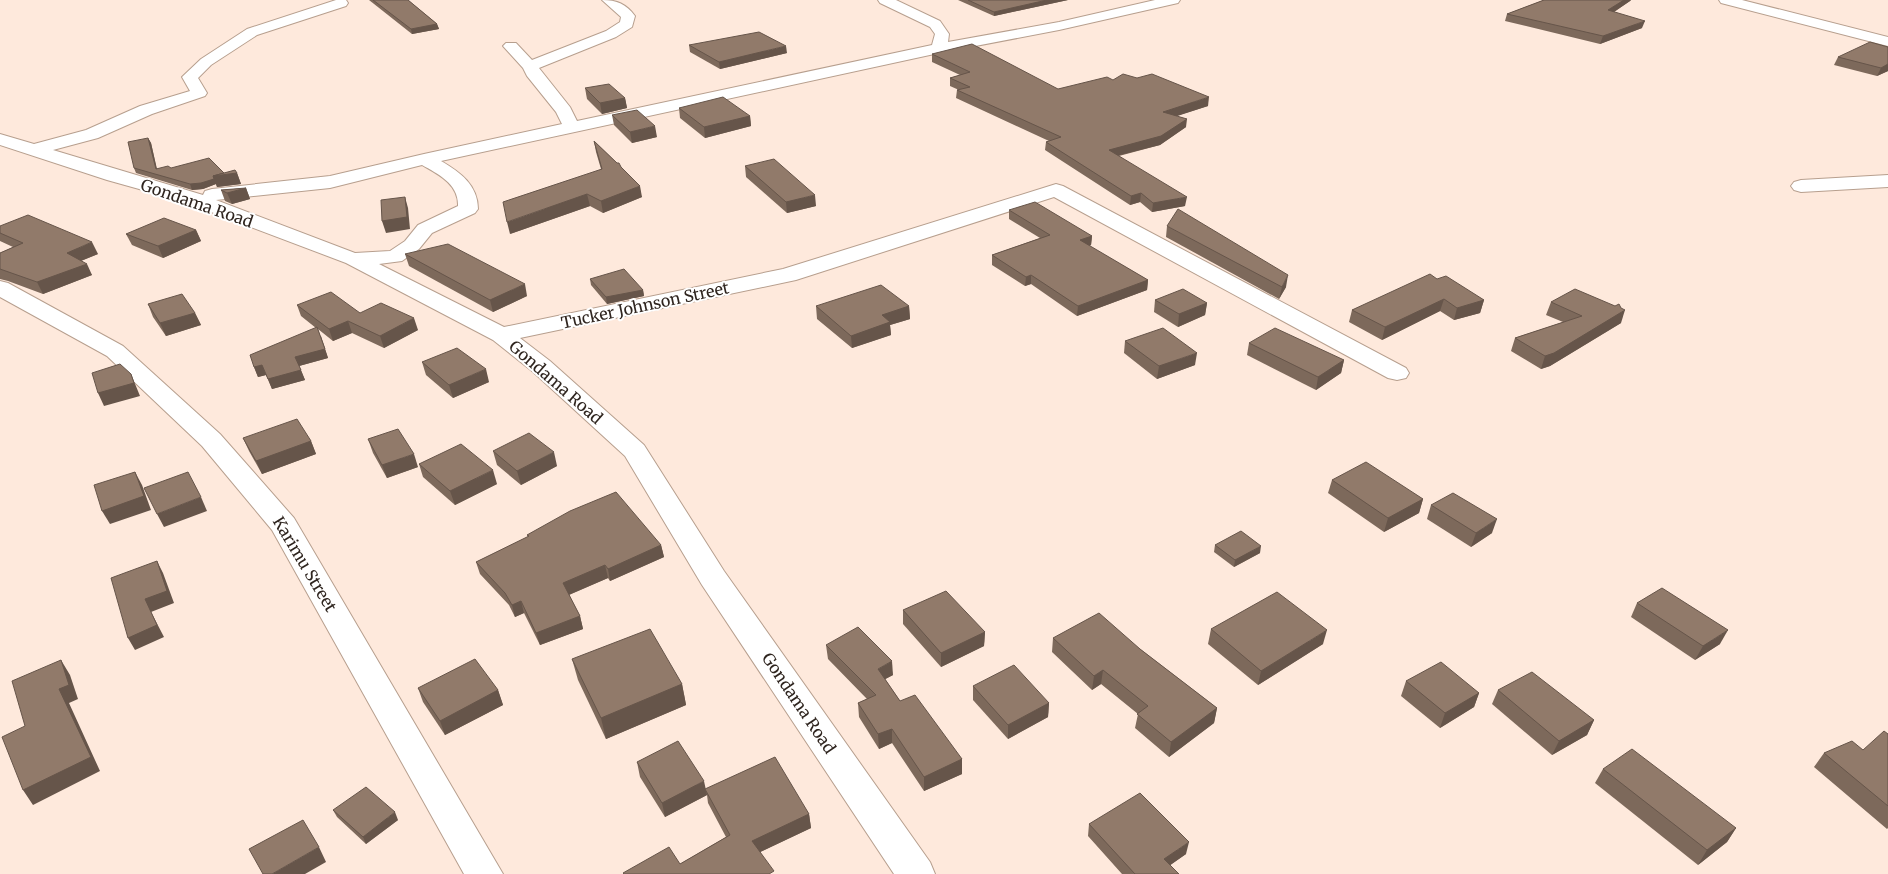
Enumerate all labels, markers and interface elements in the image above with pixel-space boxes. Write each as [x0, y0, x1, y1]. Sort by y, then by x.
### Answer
street label: Gondama Road [138, 174, 256, 232]
street label: Tucker Johnson Street [559, 277, 732, 333]
street label: Gondama Road [505, 336, 607, 428]
street label: Karimu Street [269, 513, 342, 616]
street label: Gondama Road [758, 649, 840, 758]

